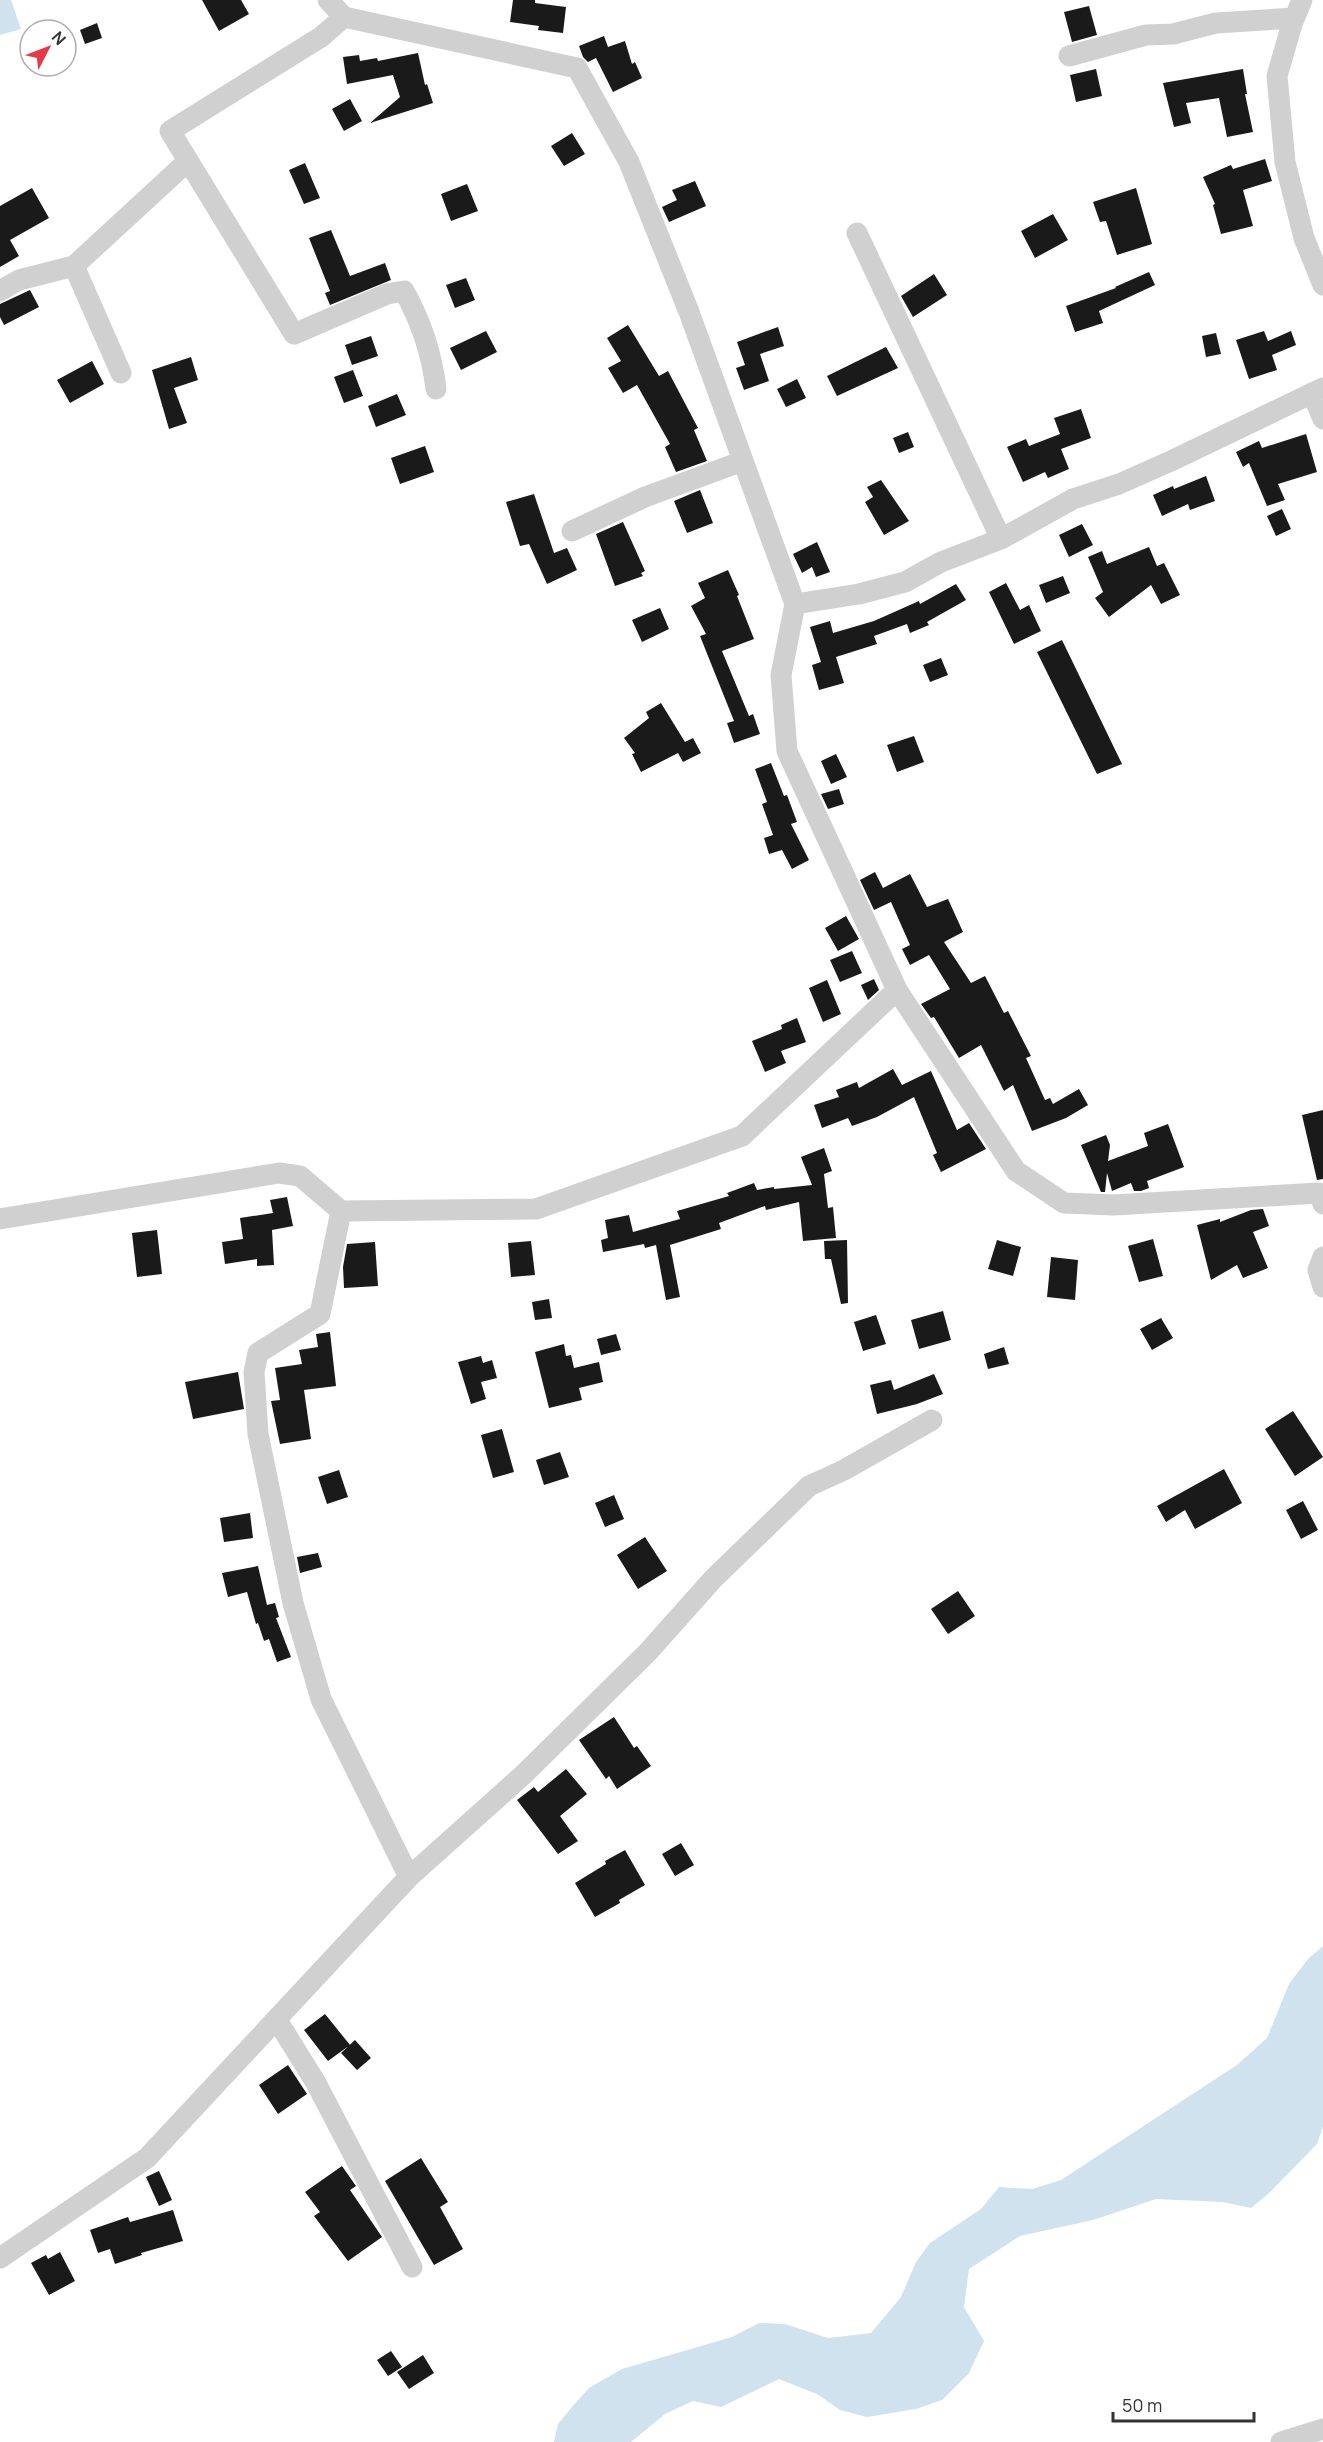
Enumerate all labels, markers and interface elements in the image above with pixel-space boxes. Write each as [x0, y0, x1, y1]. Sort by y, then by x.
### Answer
north arrow [18, 18, 78, 78]
text: N [47, 26, 71, 50]
scale bar [1113, 2385, 1254, 2423]
text: 50 m [1122, 2393, 1162, 2417]

